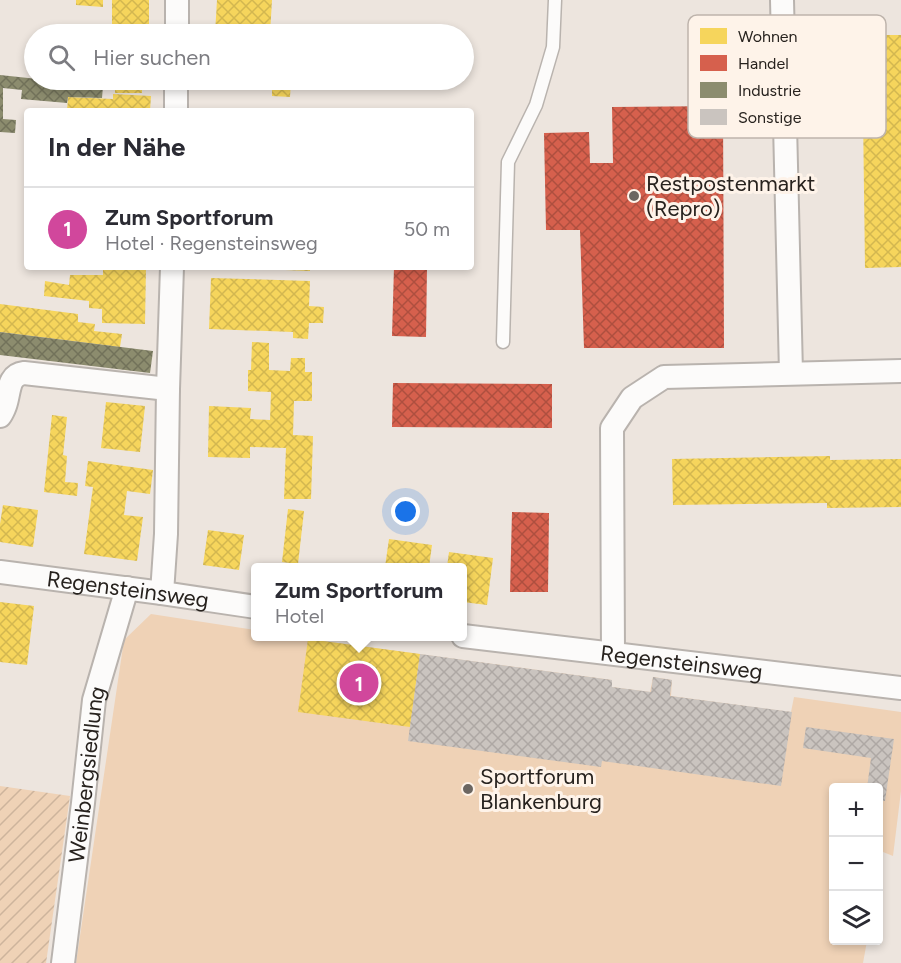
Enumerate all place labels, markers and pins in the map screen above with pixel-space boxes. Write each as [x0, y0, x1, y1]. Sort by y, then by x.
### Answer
place label: Restpostenmarkt (Repro) [646, 170, 815, 222]
marker: Restpostenmarkt (Repro) [627, 189, 641, 203]
pin: 1 [340, 660, 378, 706]
place label: Sportforum Blankenburg [480, 763, 602, 815]
marker: Sportforum Blankenburg [461, 782, 475, 796]

